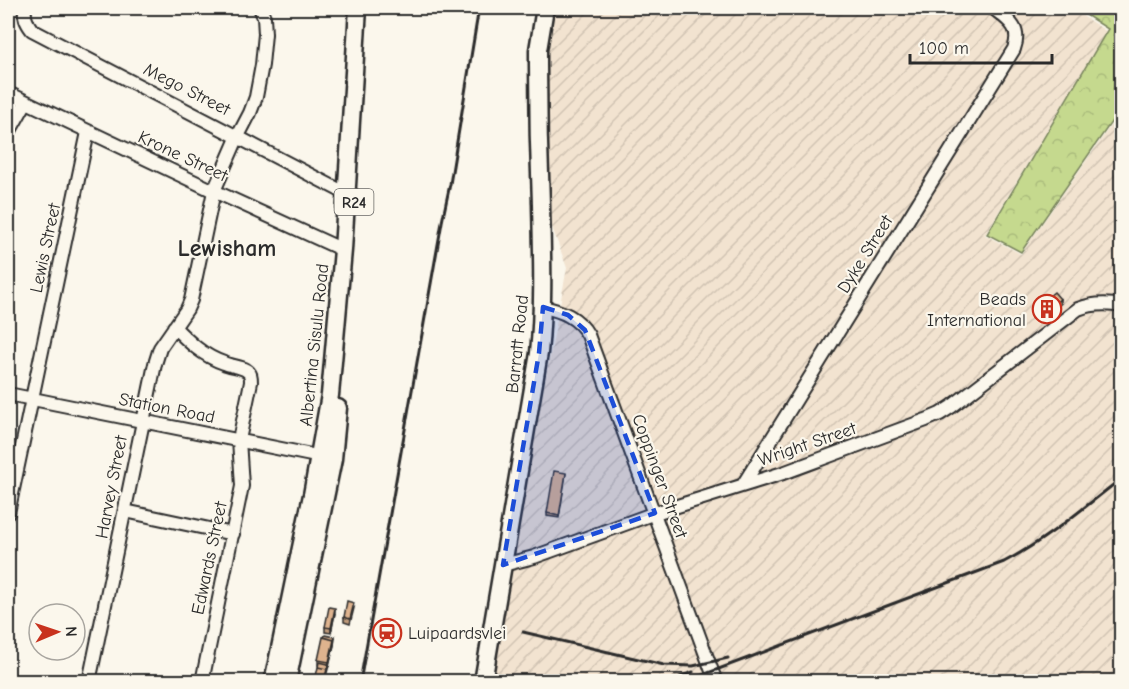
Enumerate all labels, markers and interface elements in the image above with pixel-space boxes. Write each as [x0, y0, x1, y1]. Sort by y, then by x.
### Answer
scale bar [910, 27, 1052, 65]
text: 100 m [919, 38, 969, 59]
street label: Mego Street [140, 59, 234, 121]
street label: Krone Street [135, 127, 232, 187]
road number: R24 [334, 189, 374, 215]
street label: Lewis Street [26, 201, 65, 295]
street label: Dyke Street [833, 211, 898, 297]
district label: Lewisham [178, 234, 276, 262]
street label: Albertina Sisulu Road [296, 263, 333, 427]
place label: Beads International [927, 289, 1026, 331]
building icon: Beads International [1031, 293, 1063, 325]
street label: Barratt Road [502, 294, 533, 394]
street label: Station Road [117, 389, 217, 428]
street label: Coppinger Street [627, 411, 692, 542]
street label: Wright Street [755, 418, 860, 471]
street label: Harvey Street [91, 433, 132, 541]
street label: Edwards Street [187, 499, 232, 616]
north arrow [27, 602, 87, 662]
station icon: Luipaardsvlei [371, 617, 403, 649]
place label: Luipaardsvlei [408, 623, 506, 644]
text: N [62, 626, 80, 637]

